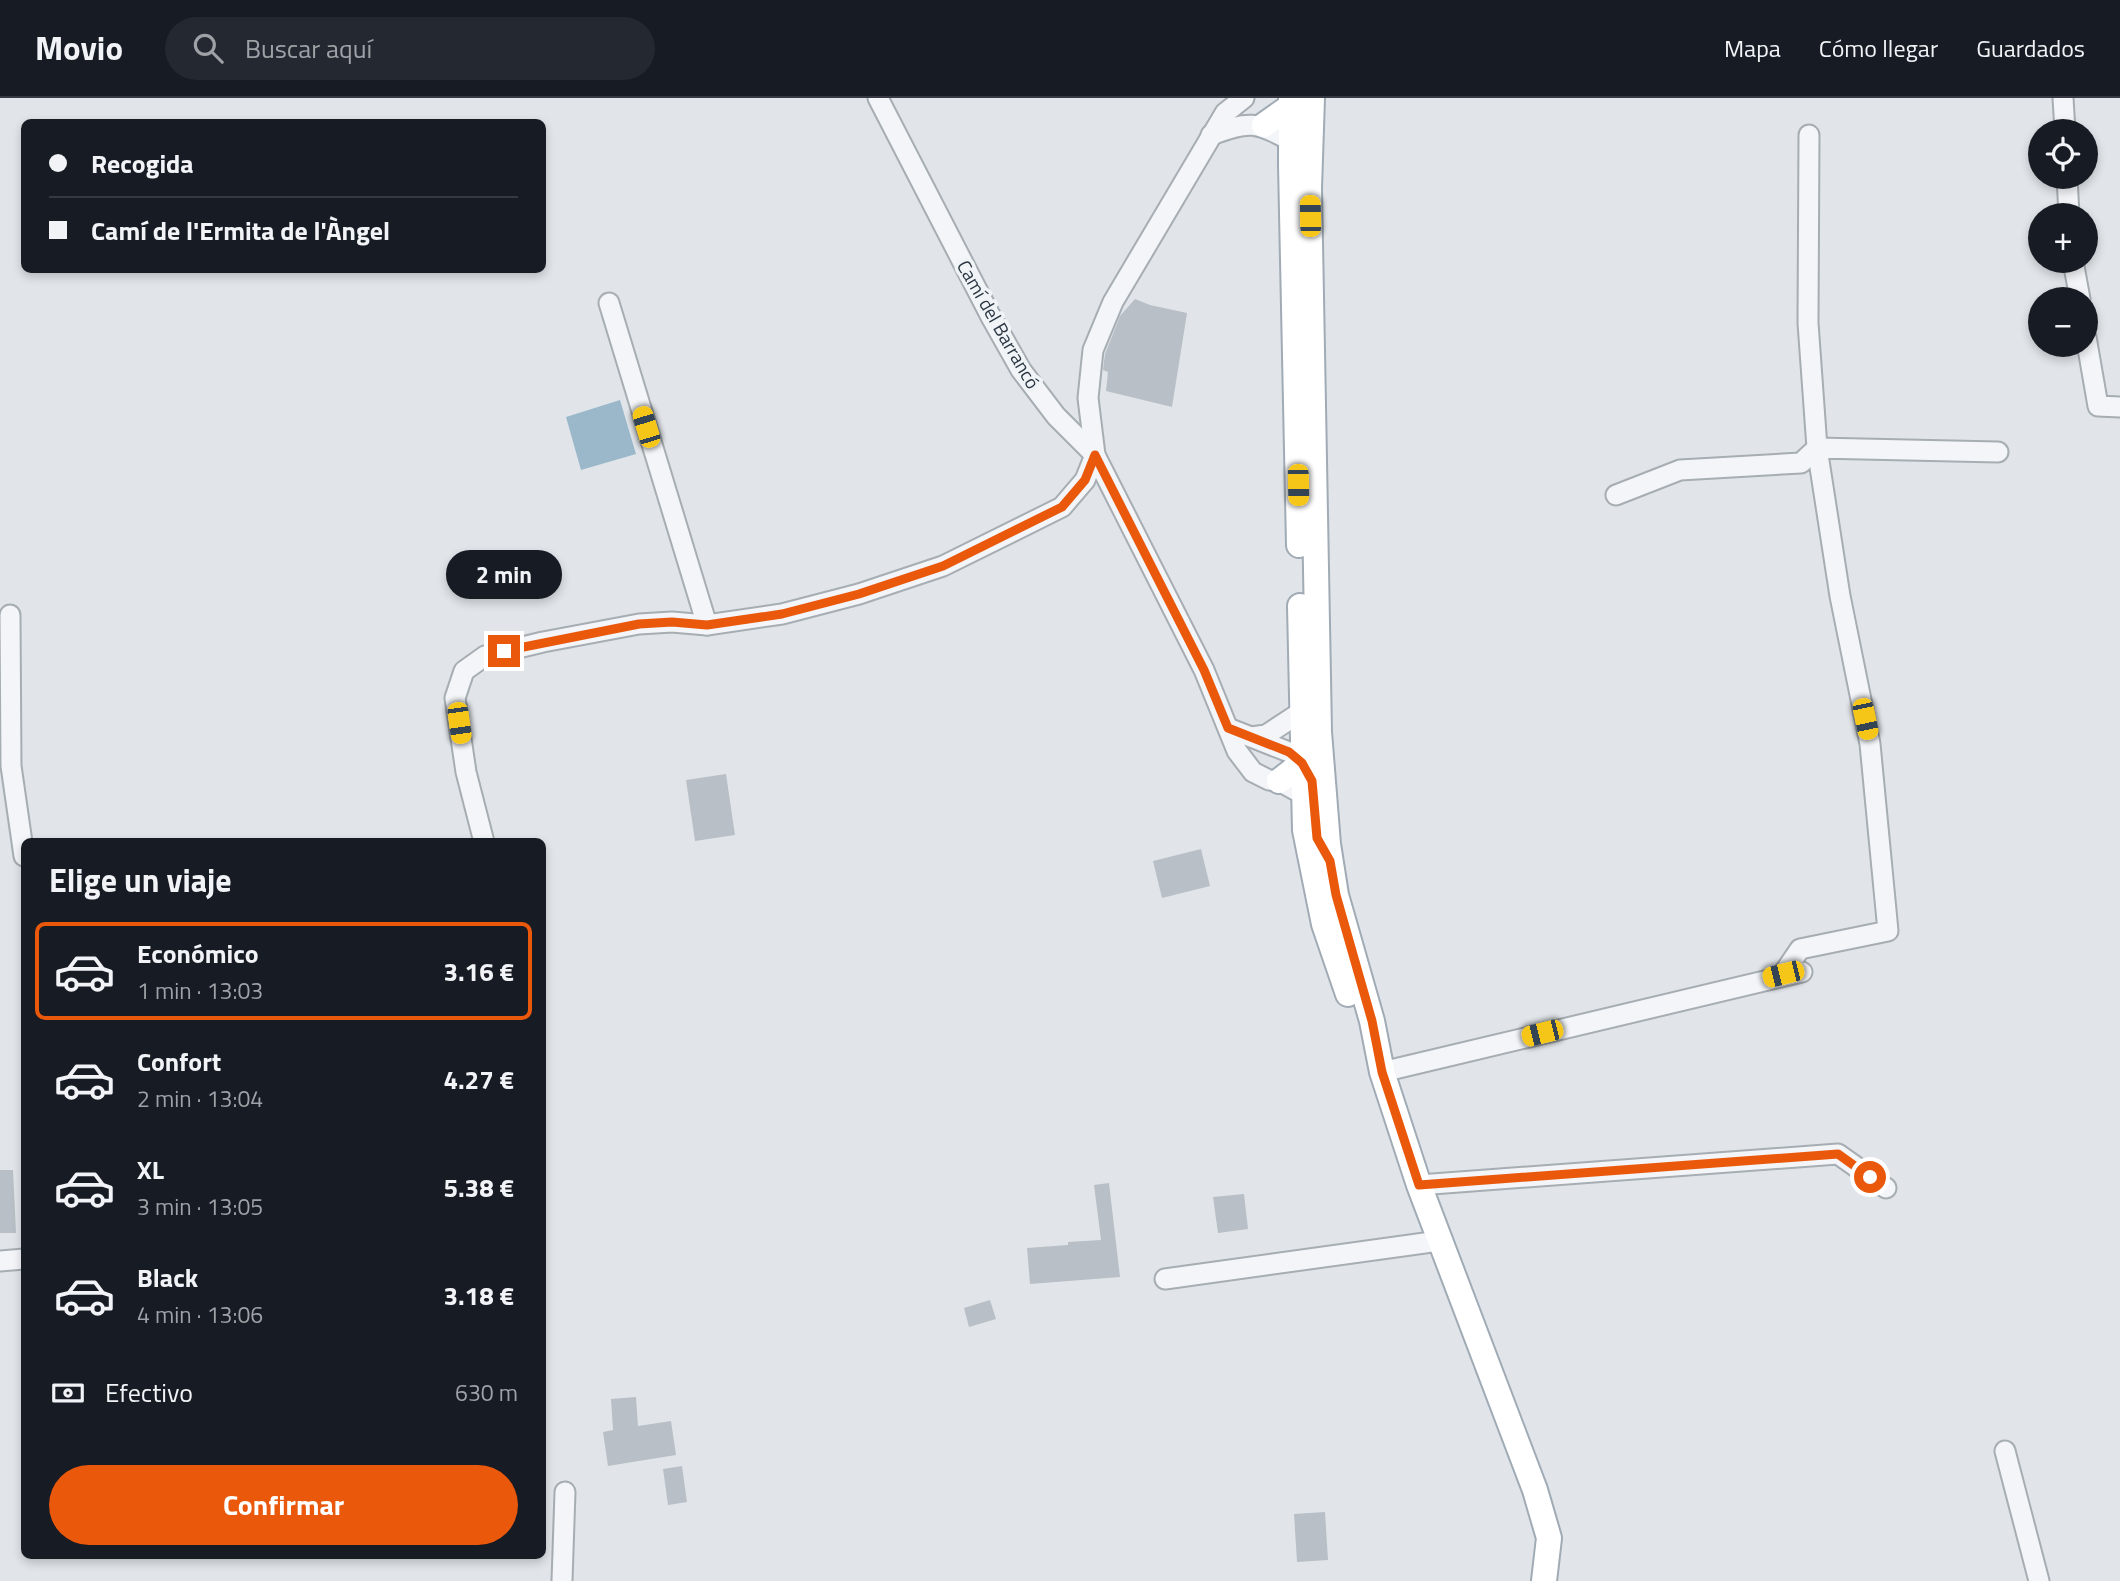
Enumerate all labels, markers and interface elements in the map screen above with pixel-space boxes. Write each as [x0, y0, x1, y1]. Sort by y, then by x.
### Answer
search box [165, 17, 655, 80]
text: Movio [35, 23, 123, 73]
icon: search [189, 29, 227, 67]
text: Buscar aquí [245, 29, 372, 68]
text: Mapa [1724, 30, 1781, 66]
text: Cómo llegar [1819, 30, 1938, 66]
text: Guardados [1976, 30, 2085, 66]
map controls [2028, 119, 2098, 357]
button: locate [2028, 119, 2098, 189]
text: Recogida [91, 144, 194, 183]
car [1300, 195, 1321, 237]
button: + [2028, 203, 2098, 273]
text: Camí de l'Ermita de l'Àngel [91, 211, 390, 250]
street label: Camí del Barrancó [950, 254, 1048, 394]
button: − [2028, 287, 2098, 357]
car [630, 404, 663, 450]
car [1288, 464, 1309, 506]
callout: 2 min [446, 550, 562, 598]
text: 2 min [476, 557, 532, 592]
route end [488, 635, 520, 667]
car [1851, 696, 1880, 742]
car [446, 701, 473, 745]
text: Elige un viaje [49, 856, 232, 904]
text: Económico [137, 934, 259, 973]
icon: car [53, 940, 116, 1003]
text: 3.16 € [443, 952, 514, 991]
car [1761, 959, 1806, 989]
text: 1 min · 13:03 [137, 973, 263, 1008]
car [1520, 1018, 1565, 1048]
text: Confort [137, 1042, 221, 1081]
icon: car [53, 1048, 116, 1111]
text: 4.27 € [443, 1060, 514, 1099]
text: 2 min · 13:04 [137, 1081, 263, 1116]
text: XL [137, 1150, 164, 1189]
icon: car [53, 1156, 116, 1219]
route start [1854, 1161, 1886, 1193]
text: 5.38 € [443, 1168, 514, 1207]
text: 3 min · 13:05 [137, 1189, 263, 1224]
text: Black [137, 1258, 198, 1297]
icon: car [53, 1264, 116, 1327]
text: 3.18 € [443, 1276, 514, 1315]
text: 4 min · 13:06 [137, 1297, 263, 1332]
text: Efectivo [105, 1373, 193, 1412]
icon: cash [49, 1374, 87, 1412]
text: 630 m [455, 1375, 518, 1410]
button: Confirmar [49, 1465, 518, 1545]

